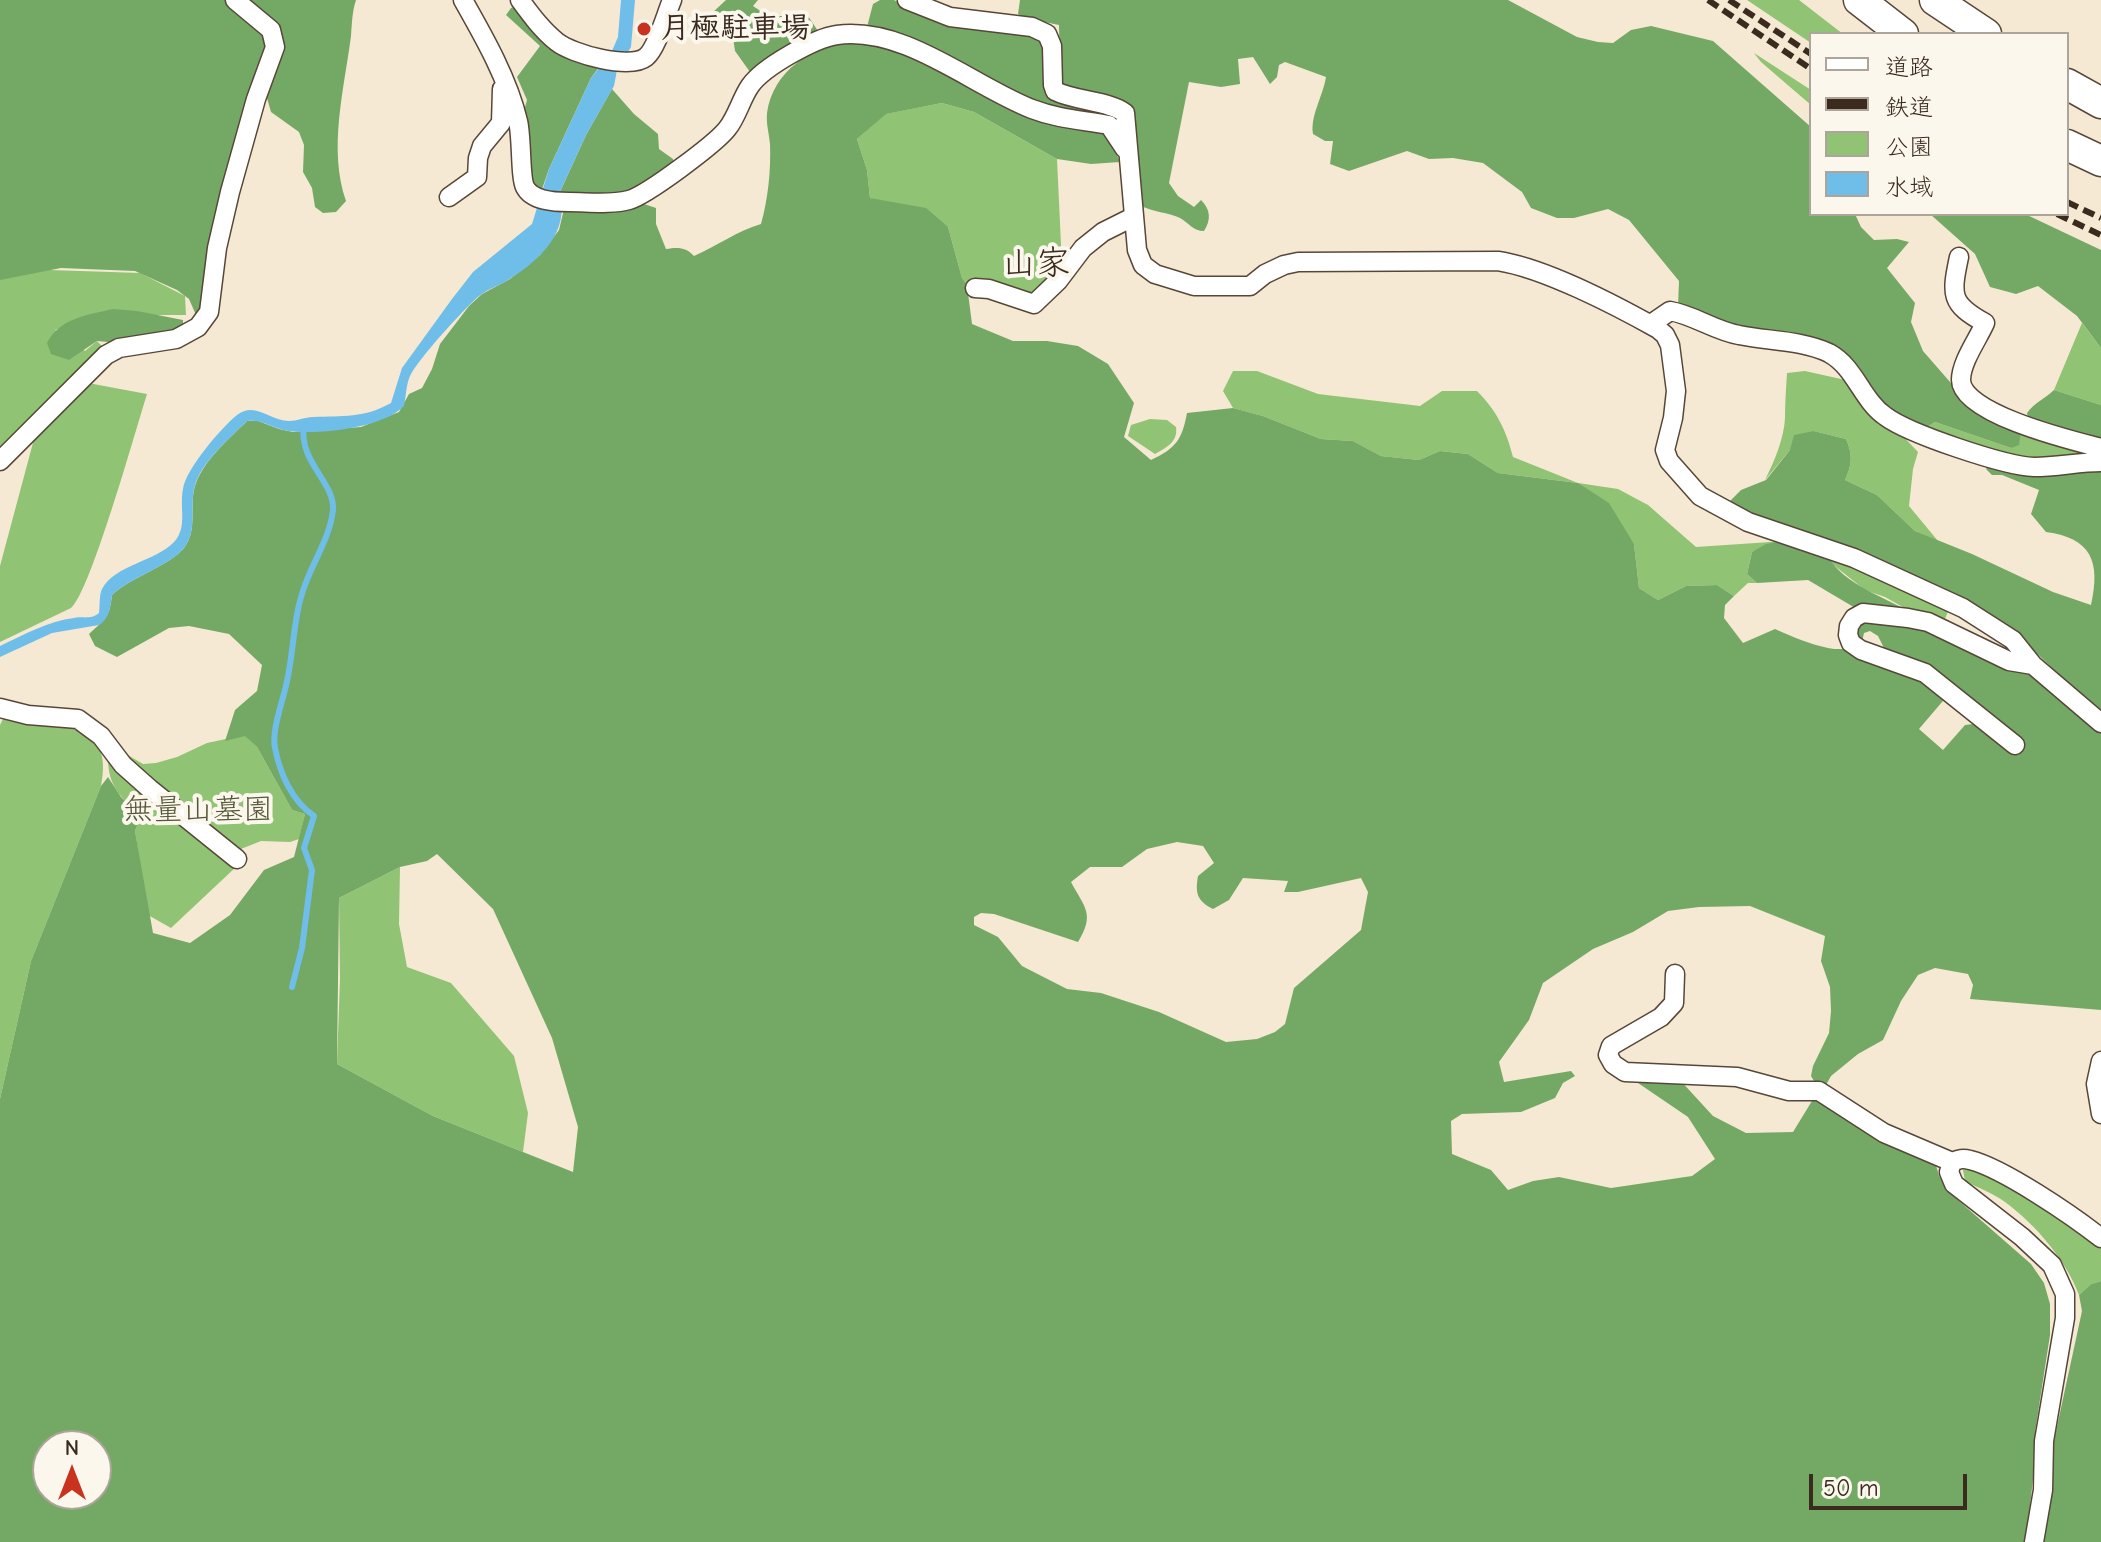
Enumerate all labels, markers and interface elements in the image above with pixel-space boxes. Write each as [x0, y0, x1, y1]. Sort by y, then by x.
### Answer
place label: 月極駐車場 [660, 11, 810, 47]
marker: 月極駐車場 [635, 20, 653, 38]
legend [1809, 32, 2069, 216]
text: 道路 [1885, 53, 1933, 81]
text: 鉄道 [1885, 93, 1933, 121]
text: 公園 [1885, 133, 1933, 161]
text: 水域 [1885, 173, 1933, 201]
district label: 山家 [1002, 244, 1070, 284]
park label: 無量山墓園 [123, 793, 273, 829]
north arrow [32, 1430, 112, 1510]
text: N [65, 1435, 79, 1461]
scale bar [1813, 1458, 1971, 1508]
text: 50 m [1823, 1474, 1879, 1502]

